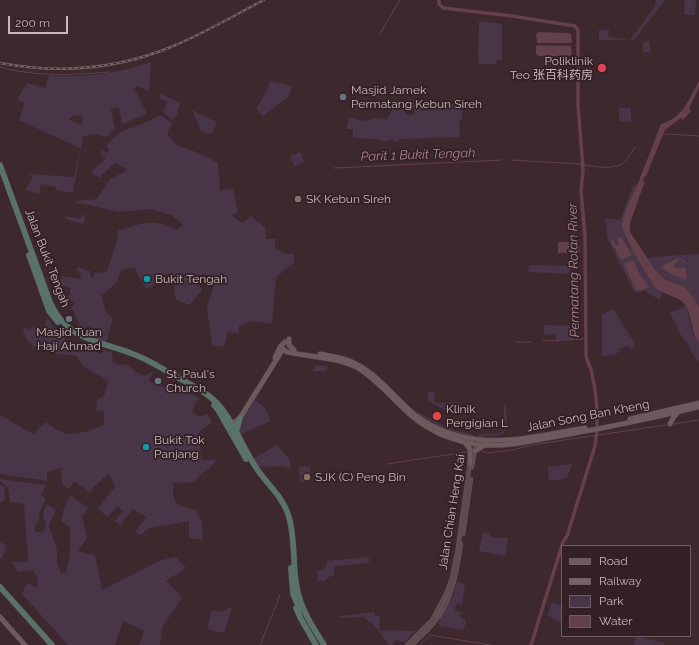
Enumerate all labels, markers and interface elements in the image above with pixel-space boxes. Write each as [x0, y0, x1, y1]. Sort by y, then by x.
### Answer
scale bar [10, 8, 70, 34]
text: 200 m [15, 16, 50, 30]
place label: Poliklinik Teo 张百科药房 [510, 54, 593, 82]
marker: Poliklinik Teo 张百科药房 [596, 62, 608, 74]
place label: Masjid Jamek Permatang Kebun Sireh [351, 83, 482, 111]
marker: Masjid Jamek Permatang Kebun Sireh [338, 92, 348, 102]
water label: Parit 1 Bukit Tengah [360, 145, 476, 165]
place label: SK Kebun Sireh [306, 192, 391, 206]
marker: SK Kebun Sireh [293, 194, 303, 204]
water label: Permatang Rotan River [565, 203, 583, 337]
street label: Jalan Bukit Tengah [22, 207, 72, 309]
place label: Bukit Tengah [155, 272, 227, 286]
marker: Bukit Tengah [142, 274, 152, 284]
marker: Masjid Tuan Haji Ahmad [64, 314, 74, 324]
place label: Masjid Tuan Haji Ahmad [36, 325, 102, 353]
place label: St. Paul's Church [166, 367, 215, 395]
marker: St. Paul's Church [153, 376, 163, 386]
street label: Jalan Song Ban Kheng [525, 397, 651, 435]
place label: Klinik Pergigian L [446, 402, 508, 430]
marker: Klinik Pergigian L [431, 410, 443, 422]
place label: Bukit Tok Panjang [154, 433, 205, 461]
marker: Bukit Tok Panjang [141, 442, 151, 452]
street label: Jalan Chian Heng Kai [436, 453, 468, 571]
place label: SJK (C) Peng Bin [315, 470, 406, 484]
marker: SJK (C) Peng Bin [302, 472, 312, 482]
legend [561, 545, 691, 637]
text: Road [599, 554, 628, 568]
text: Railway [599, 574, 641, 588]
text: Park [599, 594, 624, 608]
text: Water [599, 614, 633, 628]

